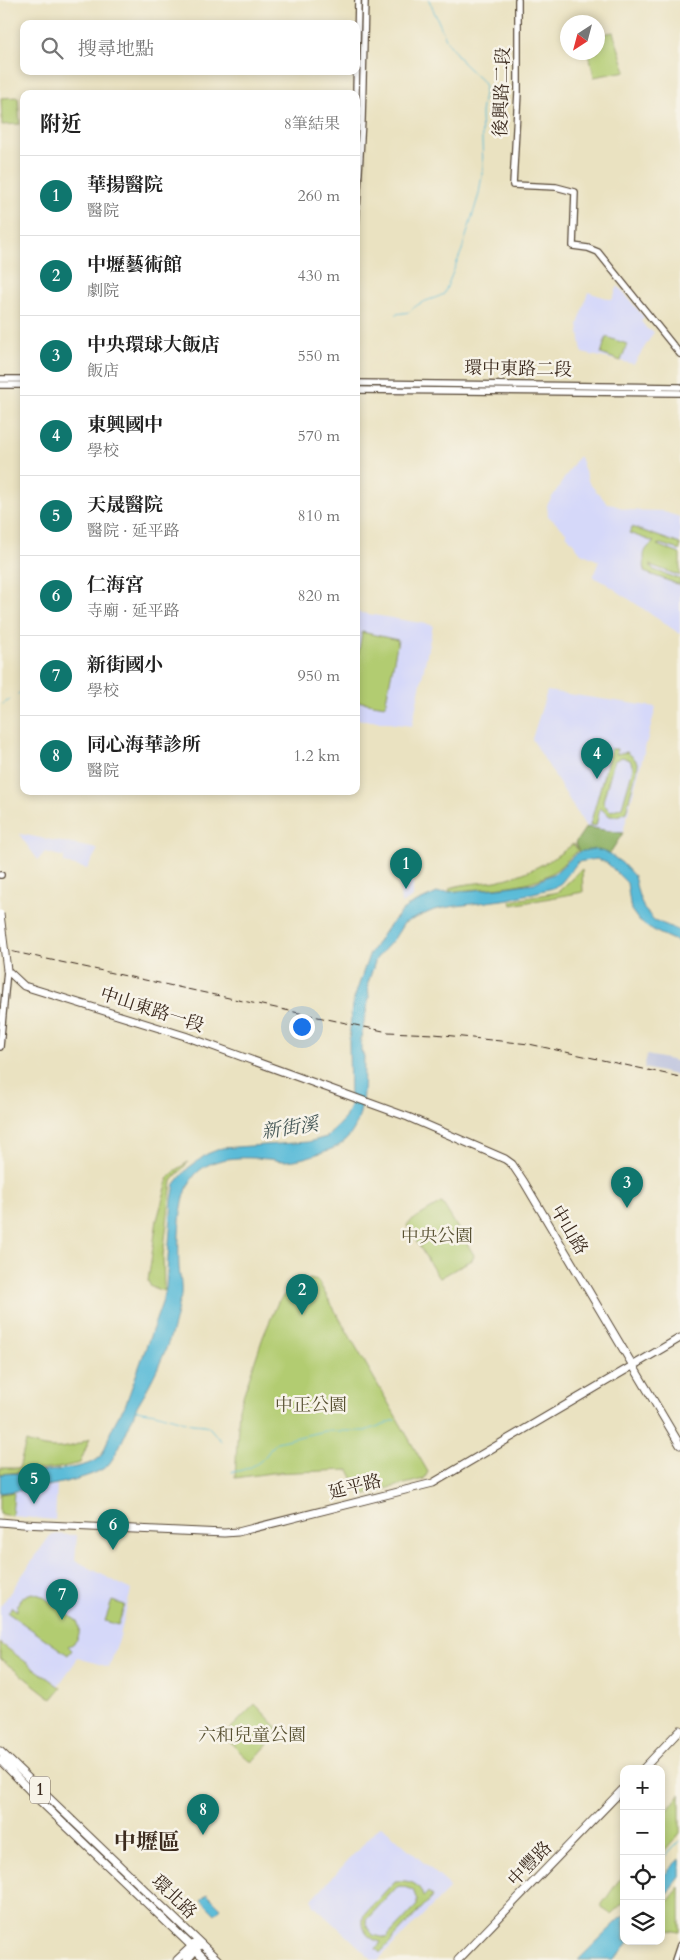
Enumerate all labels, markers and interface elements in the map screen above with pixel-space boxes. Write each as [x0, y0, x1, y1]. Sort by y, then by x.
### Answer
north arrow [560, 15, 605, 60]
search box [20, 20, 360, 75]
icon: search [38, 34, 66, 62]
text: 搜尋地點 [78, 36, 154, 62]
street label: 後興路二段 [488, 47, 516, 137]
text: 附近 [40, 110, 82, 139]
text: 8筆結果 [284, 113, 340, 135]
text: 華揚醫院 [87, 172, 163, 198]
text: 1 [52, 185, 60, 207]
text: 260 m [298, 185, 340, 207]
text: 醫院 [87, 200, 119, 222]
text: 中壢藝術館 [87, 252, 182, 278]
text: 2 [52, 265, 60, 287]
text: 430 m [298, 265, 340, 287]
text: 劇院 [87, 280, 119, 302]
text: 中央環球大飯店 [87, 332, 220, 358]
text: 3 [52, 345, 60, 367]
text: 550 m [298, 345, 340, 367]
street label: 環中東路二段 [464, 356, 572, 382]
text: 飯店 [87, 360, 119, 382]
text: 東興國中 [87, 412, 163, 438]
text: 4 [52, 425, 60, 447]
text: 570 m [298, 425, 340, 447]
text: 學校 [87, 440, 119, 462]
text: 天晟醫院 [87, 492, 163, 518]
text: 5 [52, 505, 60, 527]
text: 810 m [298, 505, 340, 527]
text: 醫院 · 延平路 [87, 520, 180, 542]
text: 仁海宮 [87, 572, 144, 598]
text: 6 [52, 585, 60, 607]
text: 820 m [298, 585, 340, 607]
text: 寺廟 · 延平路 [87, 600, 180, 622]
text: 新街國小 [87, 652, 163, 678]
text: 7 [52, 665, 60, 687]
text: 950 m [298, 665, 340, 687]
text: 學校 [87, 680, 119, 702]
text: 同心海華診所 [87, 732, 201, 758]
pin: 4 [581, 738, 613, 779]
text: 8 [52, 745, 60, 767]
text: 1.2 km [293, 745, 340, 767]
text: 醫院 [87, 760, 119, 782]
pin: 1 [390, 848, 422, 889]
street label: 中山東路一段 [97, 981, 207, 1039]
your location [289, 1014, 315, 1040]
water label: 新街溪 [260, 1111, 322, 1145]
pin: 3 [611, 1167, 643, 1208]
street label: 中山路 [544, 1200, 594, 1260]
park label: 中央公園 [401, 1224, 473, 1249]
pin: 2 [286, 1274, 318, 1315]
park label: 中正公園 [275, 1393, 347, 1418]
pin: 5 [18, 1463, 50, 1504]
street label: 延平路 [326, 1468, 384, 1506]
pin: 6 [97, 1509, 129, 1550]
pin: 7 [46, 1579, 78, 1620]
park label: 六和兒童公園 [198, 1723, 306, 1748]
map controls [620, 1765, 665, 1945]
button: + [620, 1765, 665, 1810]
road number: 1 [30, 1776, 50, 1804]
pin: 8 [187, 1794, 219, 1835]
button: − [620, 1810, 665, 1855]
district label: 中壢區 [114, 1827, 180, 1857]
street label: 中豐路 [502, 1836, 558, 1892]
button: locate [620, 1855, 665, 1900]
street label: 環北路 [146, 1869, 202, 1925]
button: layers [620, 1900, 665, 1945]

